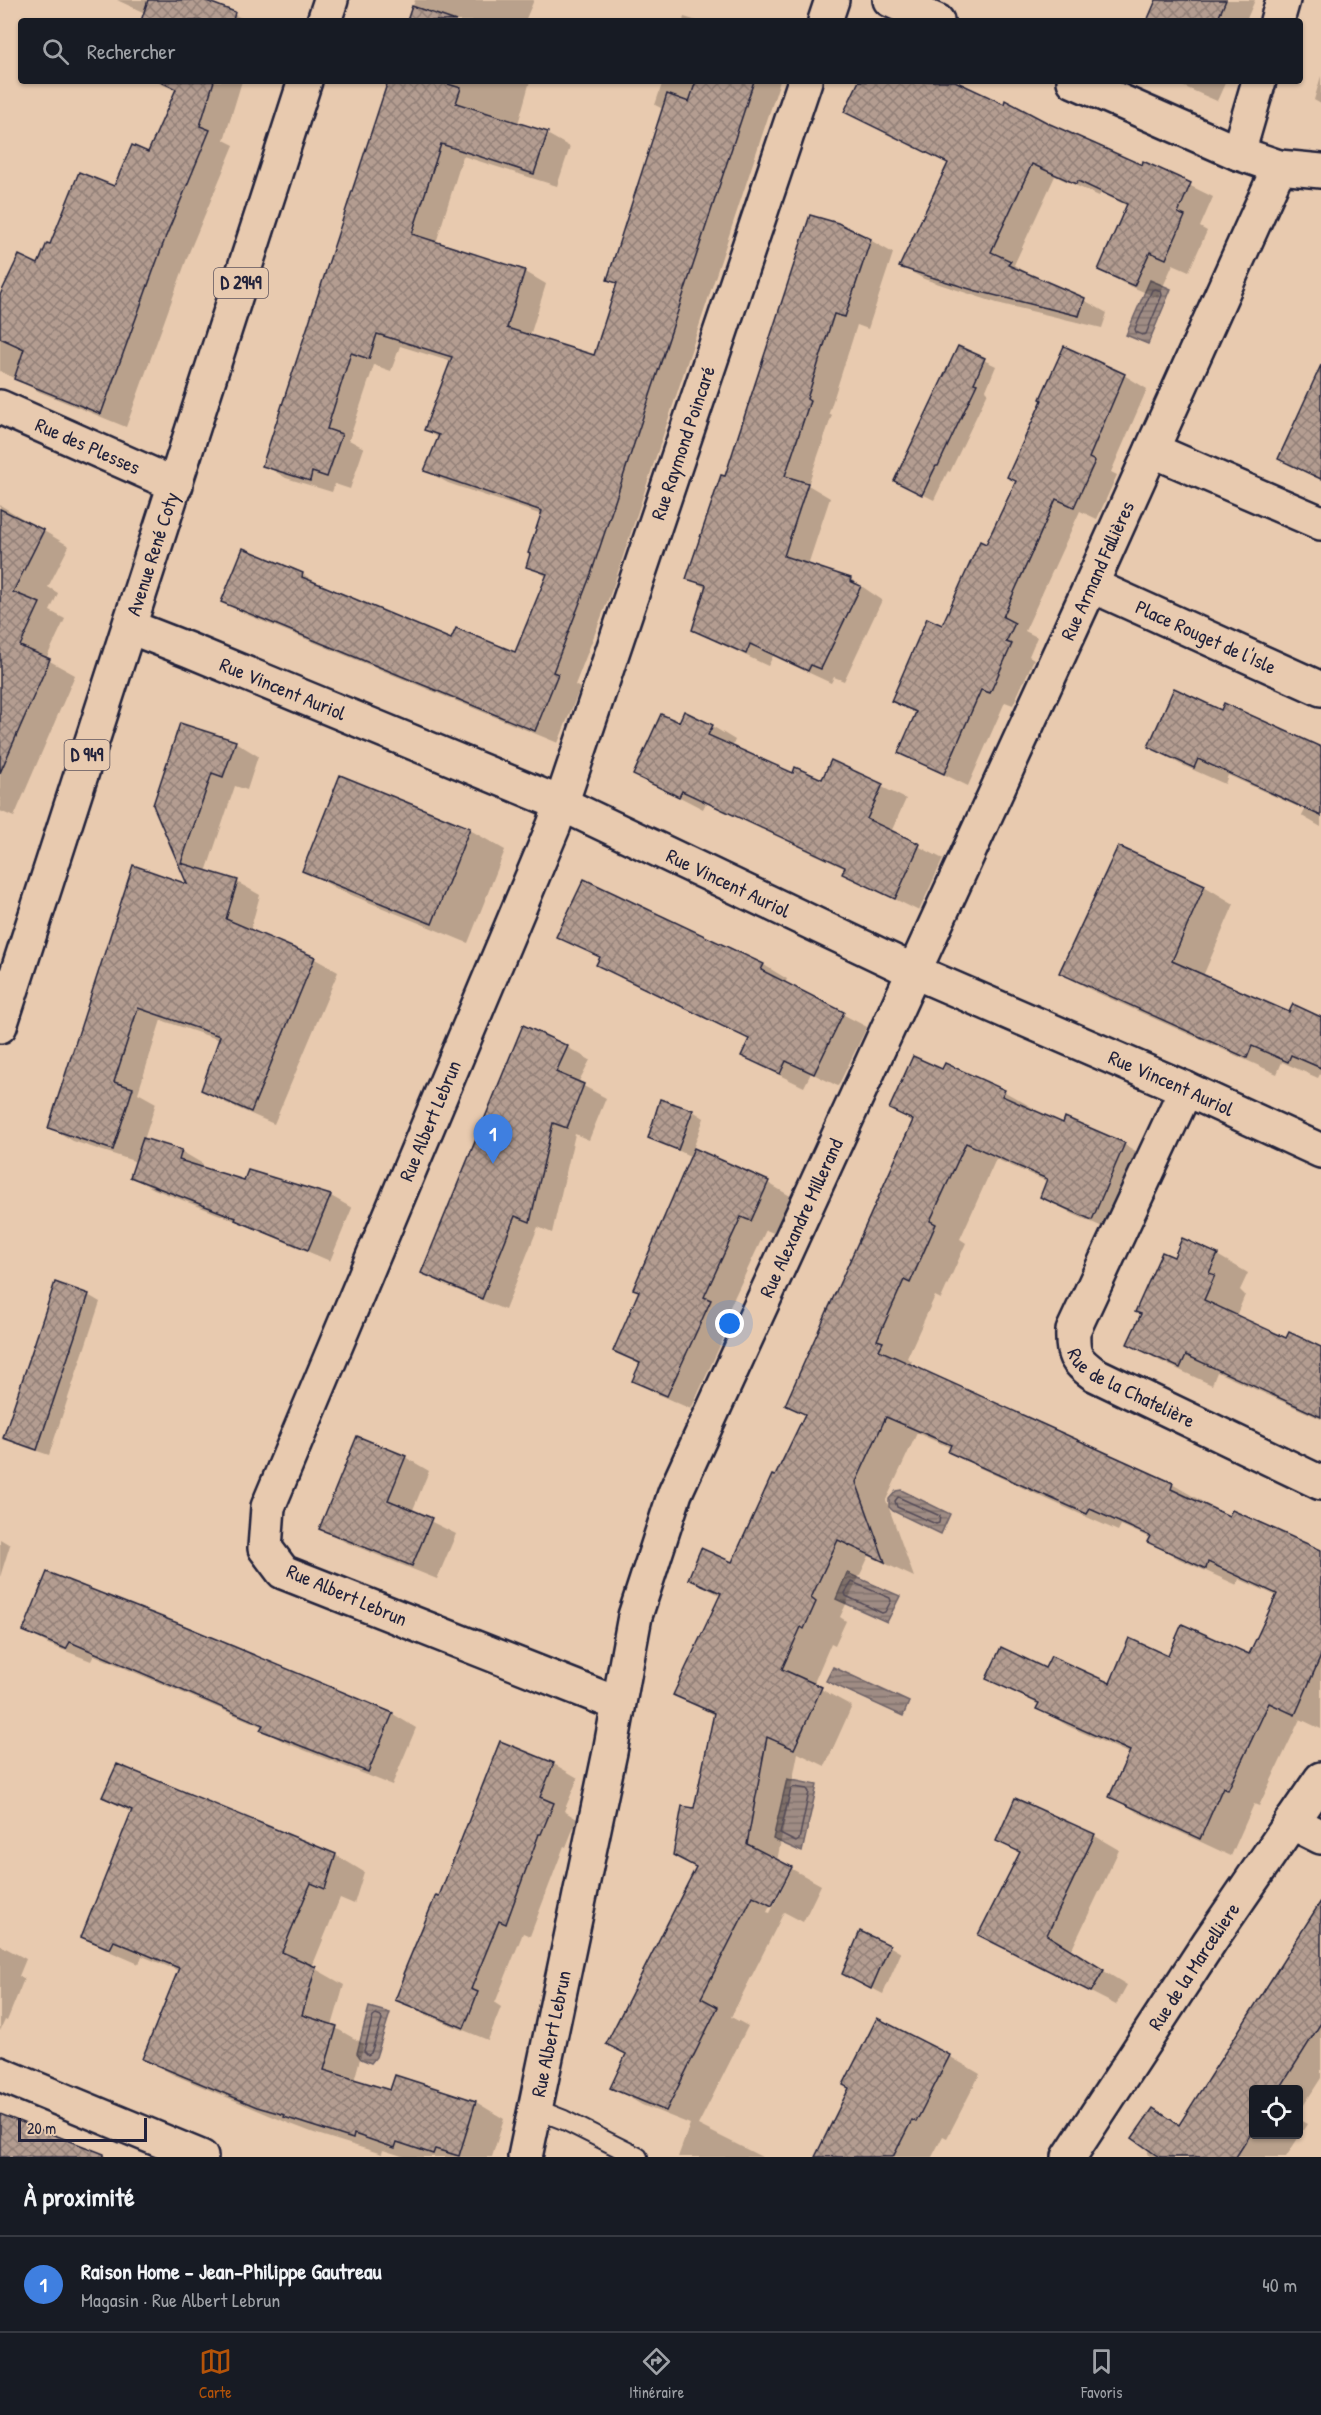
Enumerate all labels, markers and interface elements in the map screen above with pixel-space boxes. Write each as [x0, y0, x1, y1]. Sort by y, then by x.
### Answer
search box [18, 18, 1303, 84]
icon: search [39, 35, 72, 68]
text: Rechercher [87, 36, 176, 66]
road number: D 2949 [214, 268, 268, 298]
street label: Rue Raymond Poincaré [644, 362, 721, 523]
street label: Rue des Plesses [31, 410, 145, 481]
street label: Avenue René Coty [119, 489, 184, 619]
street label: Rue Armand Fallières [1054, 496, 1140, 644]
street label: Place Rouget de l'Isle [1131, 593, 1281, 680]
street label: Rue Vincent Auriol [216, 650, 351, 727]
road number: D 949 [64, 740, 110, 770]
street label: Rue Vincent Auriol [662, 842, 795, 924]
street label: Rue Vincent Auriol [1105, 1043, 1239, 1122]
street label: Rue Albert Lebrun [392, 1056, 467, 1185]
pin: 1 [474, 1114, 512, 1164]
street label: Rue Alexandre Millerand [752, 1134, 849, 1302]
your location [715, 1309, 744, 1338]
street label: Rue de la Chatelière [1061, 1345, 1200, 1434]
street label: Rue Albert Lebrun [283, 1557, 412, 1632]
street label: Rue de la Marcelliere [1142, 1897, 1246, 2035]
street label: Rue Albert Lebrun [524, 1968, 577, 2099]
map controls [1249, 2085, 1303, 2139]
button: locate [1249, 2085, 1303, 2139]
scale bar [18, 2115, 147, 2142]
text: 20 m [27, 2117, 56, 2139]
text: À proximité [24, 2179, 135, 2214]
text: Raison Home - Jean-Philippe Gautreau [81, 2256, 382, 2286]
text: 1 [40, 2271, 47, 2298]
text: 40 m [1262, 2271, 1297, 2298]
text: Magasin · Rue Albert Lebrun [81, 2286, 280, 2313]
tab: Carte [199, 2345, 232, 2403]
tab: Itinéraire [629, 2345, 684, 2403]
tab: Favoris [1081, 2345, 1122, 2403]

